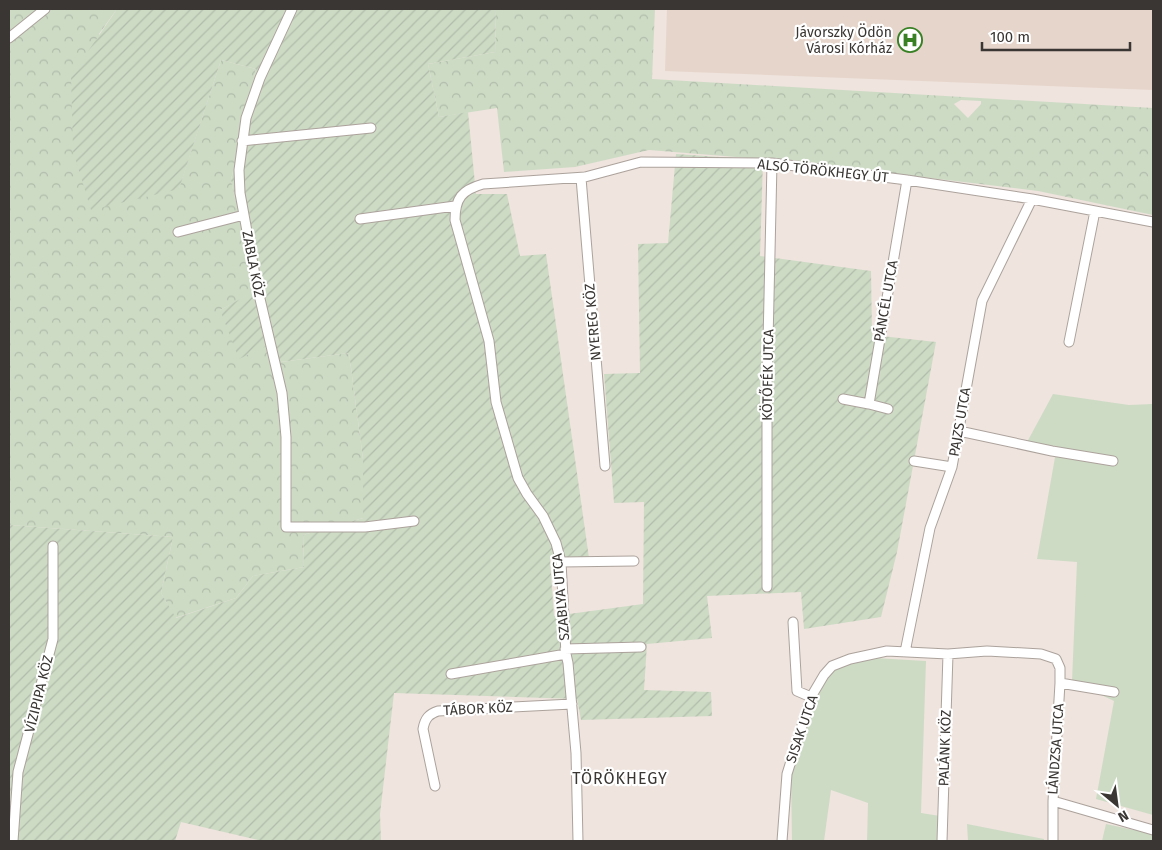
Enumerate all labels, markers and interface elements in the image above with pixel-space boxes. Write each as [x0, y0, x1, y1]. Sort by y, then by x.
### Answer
scale bar [982, 20, 1130, 52]
place label: Jávorszky Ödön Városi Kórház [795, 23, 892, 57]
hospital icon: Jávorszky Ödön Városi Kórház [897, 27, 923, 53]
text: 100 m [990, 28, 1030, 46]
street label: ALSÓ TÖRÖKHEGY ÚT [757, 155, 890, 186]
street label: ZABLA KÖZ [238, 229, 269, 299]
street label: PÁNCÉL UTCA [869, 259, 902, 343]
street label: NYEREG KÖZ [580, 283, 605, 362]
street label: KÖTŐFÉK UTCA [758, 329, 777, 421]
street label: PAJZS UTCA [946, 386, 974, 458]
street label: SZABLYA UTCA [549, 553, 573, 641]
street label: VÍZIPIPA KÖZ [20, 653, 57, 735]
street label: SISAK UTCA [782, 693, 822, 765]
street label: TÁBOR KÖZ [443, 698, 513, 719]
street label: LÁNDZSA UTCA [1043, 703, 1068, 795]
street label: PALÁNK KÖZ [934, 709, 955, 787]
district label: TÖRÖKHEGY [572, 769, 668, 788]
north arrow [1092, 780, 1142, 830]
text: N [1115, 806, 1131, 826]

